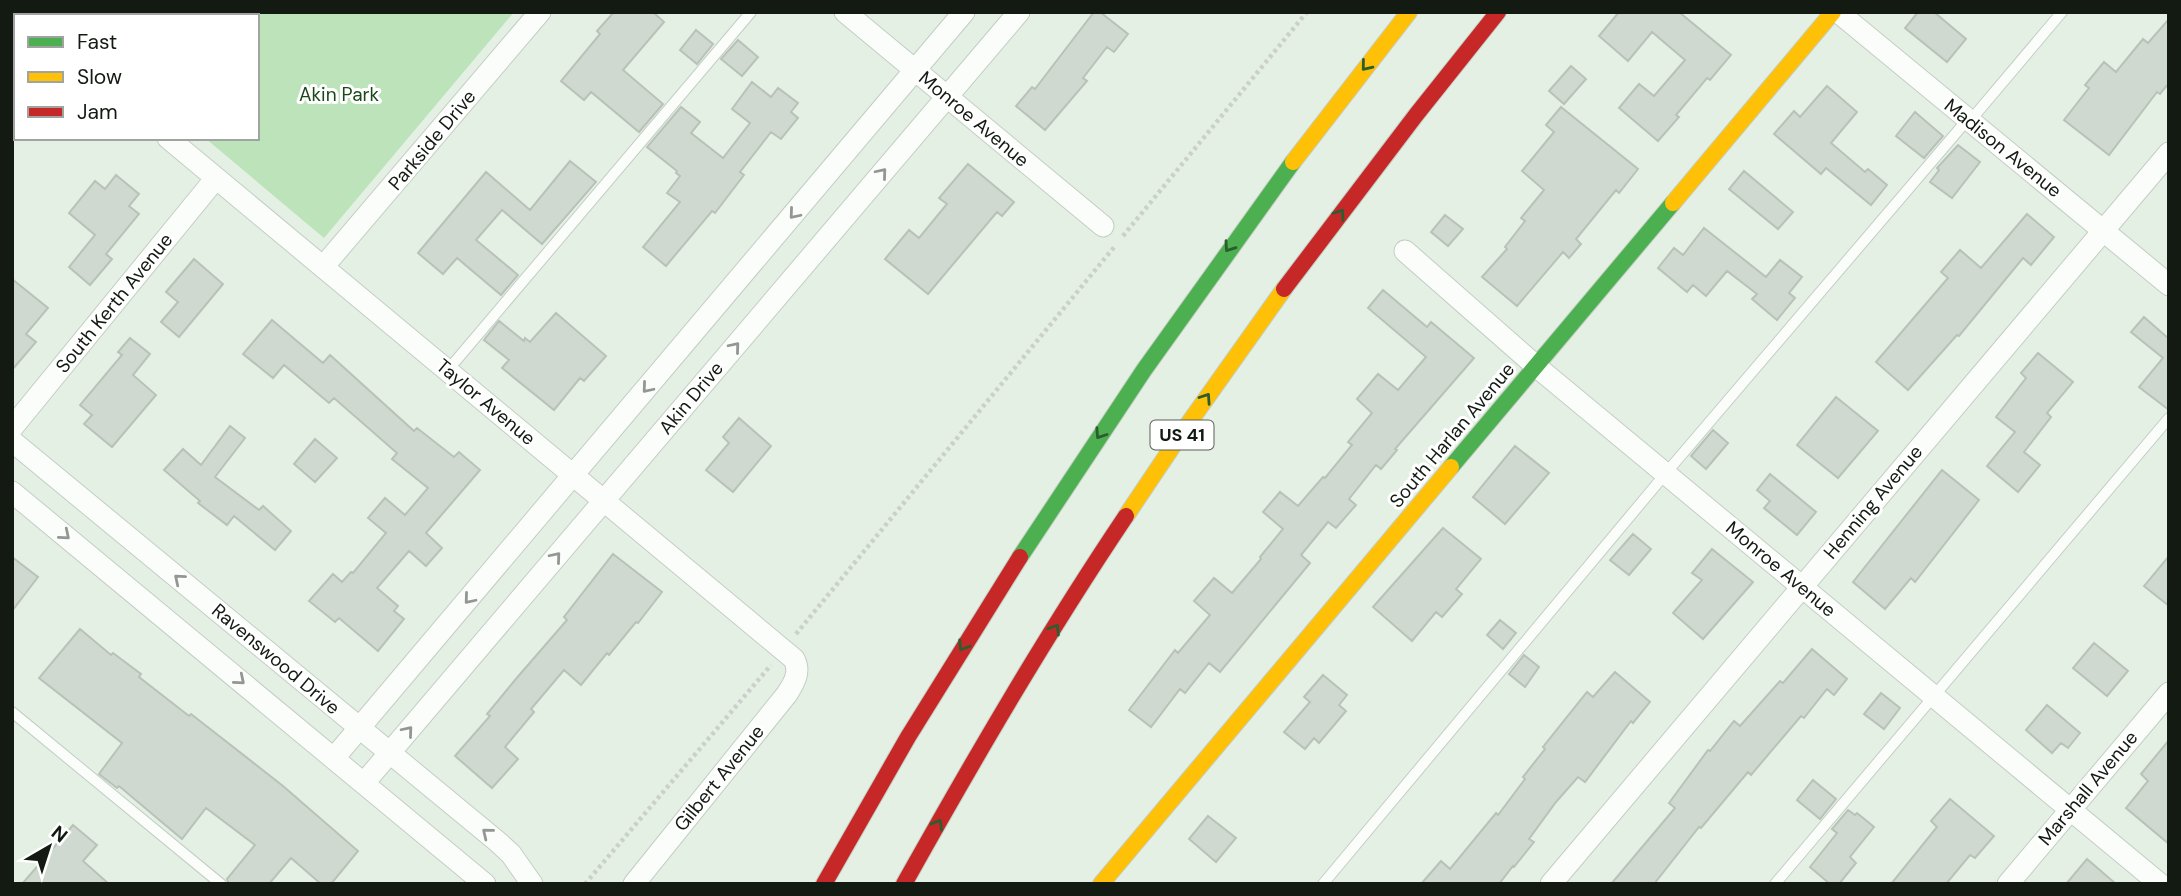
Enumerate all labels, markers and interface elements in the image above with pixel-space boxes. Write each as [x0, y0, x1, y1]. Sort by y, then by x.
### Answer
legend [14, 14, 259, 140]
text: Fast [77, 28, 117, 56]
one-way arrow [1362, 58, 1375, 70]
text: Slow [77, 63, 122, 91]
street label: Monroe Avenue [914, 66, 1034, 172]
park label: Akin Park [299, 82, 380, 107]
street label: Parkside Drive [383, 85, 481, 195]
street label: Madison Avenue [1939, 93, 2067, 203]
text: Jam [77, 98, 118, 126]
one-way arrow [874, 169, 886, 182]
one-way arrow [790, 206, 802, 219]
one-way arrow [1331, 209, 1344, 222]
street label: South Kerth Avenue [50, 228, 178, 378]
one-way arrow [1225, 239, 1237, 252]
one-way arrow [727, 342, 739, 355]
street label: Taylor Avenue [431, 353, 541, 451]
street label: Akin Drive [653, 356, 729, 440]
street label: South Harlan Avenue [1384, 357, 1520, 513]
one-way arrow [643, 380, 655, 393]
one-way arrow [1198, 393, 1211, 406]
road number: US 41 [1150, 421, 1214, 450]
one-way arrow [1095, 426, 1108, 439]
street label: Henning Avenue [1818, 440, 1928, 564]
street label: Monroe Avenue [1721, 516, 1841, 622]
one-way arrow [57, 527, 69, 540]
one-way arrow [548, 553, 560, 566]
one-way arrow [175, 575, 188, 587]
one-way arrow [465, 591, 477, 604]
street label: Ravenswood Drive [207, 598, 345, 720]
one-way arrow [1047, 624, 1060, 637]
one-way arrow [959, 638, 972, 651]
one-way arrow [232, 672, 245, 684]
street label: Gilbert Avenue [668, 720, 770, 836]
street label: Marshall Avenue [2033, 725, 2143, 851]
one-way arrow [400, 726, 412, 739]
north arrow [14, 812, 84, 882]
one-way arrow [929, 819, 942, 832]
text: N [46, 820, 73, 848]
one-way arrow [483, 828, 495, 841]

